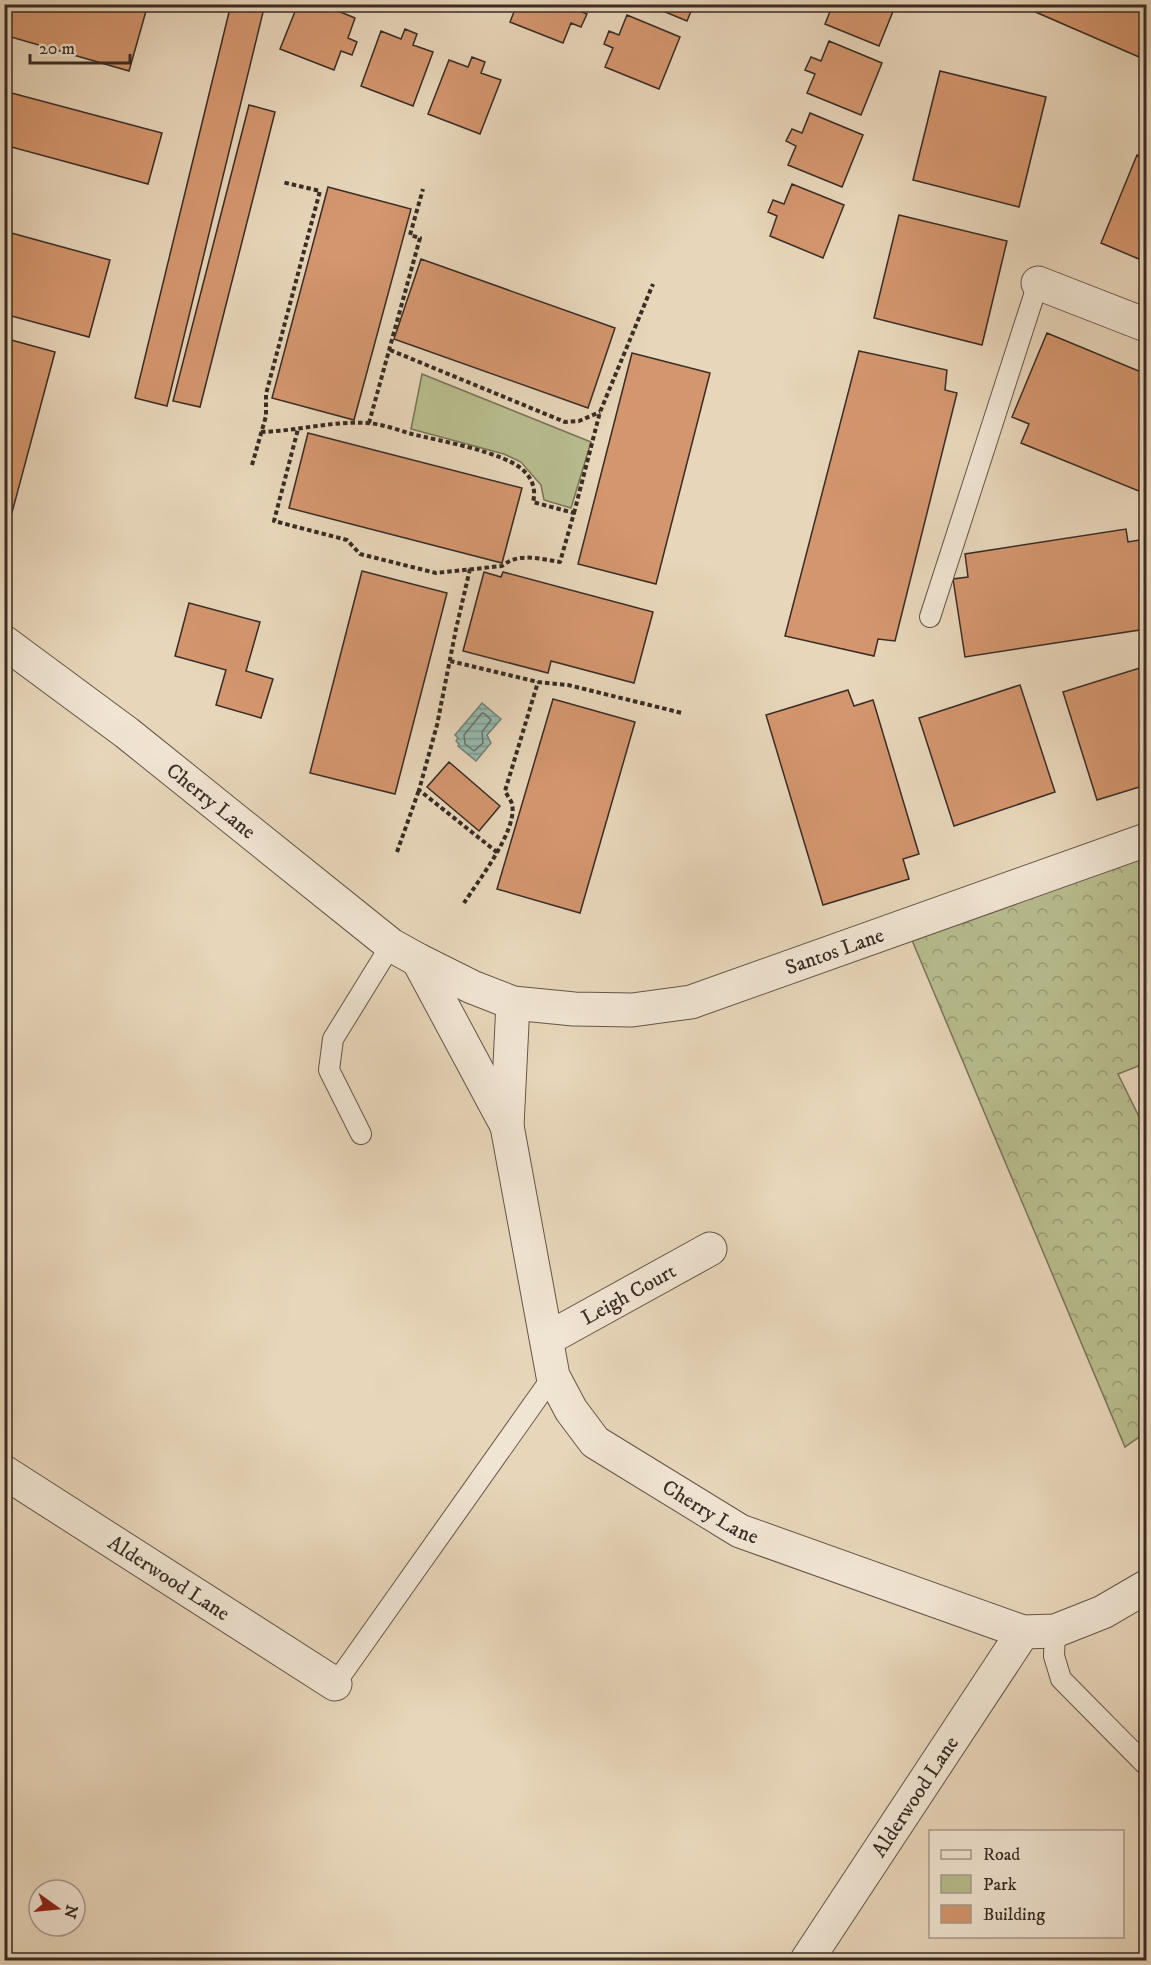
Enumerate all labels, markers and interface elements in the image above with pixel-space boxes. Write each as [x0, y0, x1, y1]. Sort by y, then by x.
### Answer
scale bar [30, 27, 130, 65]
text: 20 m [39, 38, 75, 60]
street label: Cherry Lane [161, 758, 261, 845]
street label: Santos Lane [782, 922, 888, 981]
street label: Leigh Court [577, 1258, 681, 1331]
street label: Cherry Lane [657, 1474, 762, 1551]
street label: Alderwood Lane [103, 1530, 234, 1627]
street label: Alderwood Lane [866, 1731, 965, 1862]
legend [929, 1830, 1124, 1938]
text: Road [983, 1844, 1020, 1866]
text: Park [983, 1874, 1017, 1896]
north arrow [27, 1878, 87, 1938]
text: N [59, 1903, 82, 1921]
text: Building [983, 1904, 1045, 1926]

